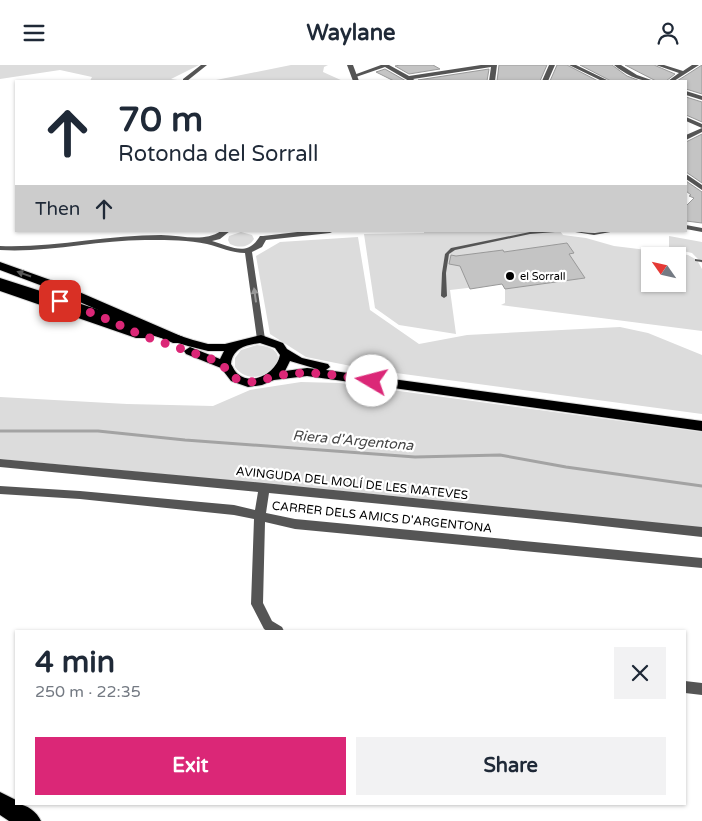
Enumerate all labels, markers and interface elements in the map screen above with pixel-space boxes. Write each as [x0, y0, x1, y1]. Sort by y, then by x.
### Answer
icon: menu [20, 19, 48, 47]
icon: person [654, 19, 682, 47]
text: Waylane [306, 20, 396, 46]
text: 70 m [118, 99, 203, 141]
icon: ahead [35, 100, 100, 165]
text: Rotonda del Sorrall [118, 141, 319, 167]
icon: ahead [90, 195, 118, 223]
text: Then [35, 198, 80, 220]
north arrow [641, 247, 686, 293]
map controls [641, 247, 686, 292]
one-way arrow [16, 270, 31, 278]
marker: el Sorrall [504, 270, 516, 282]
place label: el Sorrall [520, 270, 565, 283]
pin [39, 280, 81, 322]
icon: arrive [46, 287, 74, 315]
one-way arrow [250, 287, 258, 303]
position arrow [345, 354, 397, 406]
water label: Riera d'Argentona [292, 427, 415, 454]
street label: AVINGUDA DEL MOLÍ DE LES MATEVES [235, 464, 469, 502]
street label: CARRER DELS AMICS D'ARGENTONA [271, 498, 493, 536]
text: 4 min [35, 644, 115, 681]
button: close [614, 647, 666, 699]
text: 250 m · 22:35 [35, 682, 141, 702]
button: Exit [35, 737, 346, 795]
button: Share [356, 737, 666, 795]

